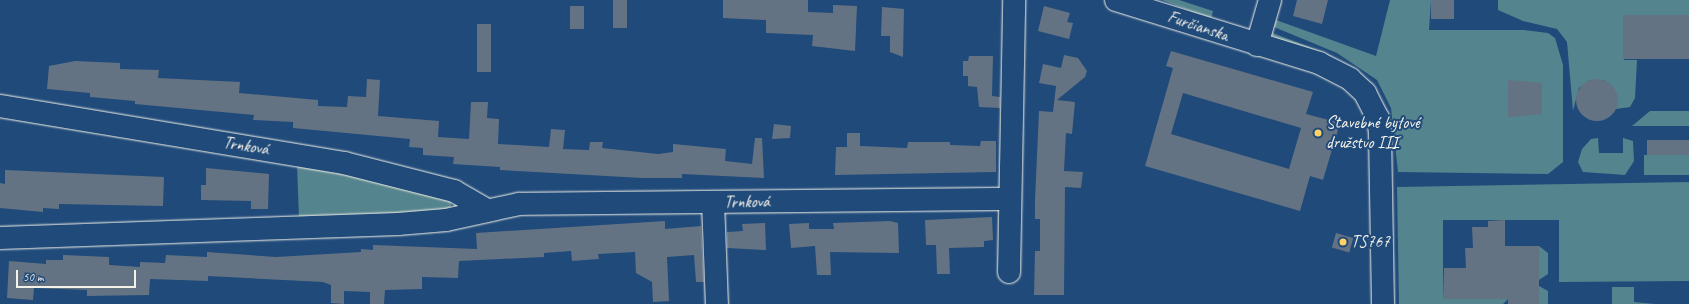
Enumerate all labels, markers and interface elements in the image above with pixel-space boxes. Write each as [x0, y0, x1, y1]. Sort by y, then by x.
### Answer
street label: Furčianska [1165, 7, 1231, 45]
place label: Stavebné bytové družstvo III [1326, 113, 1420, 153]
marker: Stavebné bytové družstvo III [1313, 128, 1323, 138]
street label: Trnková [222, 132, 270, 160]
street label: Trnková [724, 191, 770, 213]
place label: TS767 [1351, 232, 1390, 252]
marker: TS767 [1338, 237, 1348, 247]
scale bar [18, 262, 138, 288]
text: 50 m [23, 269, 43, 285]

